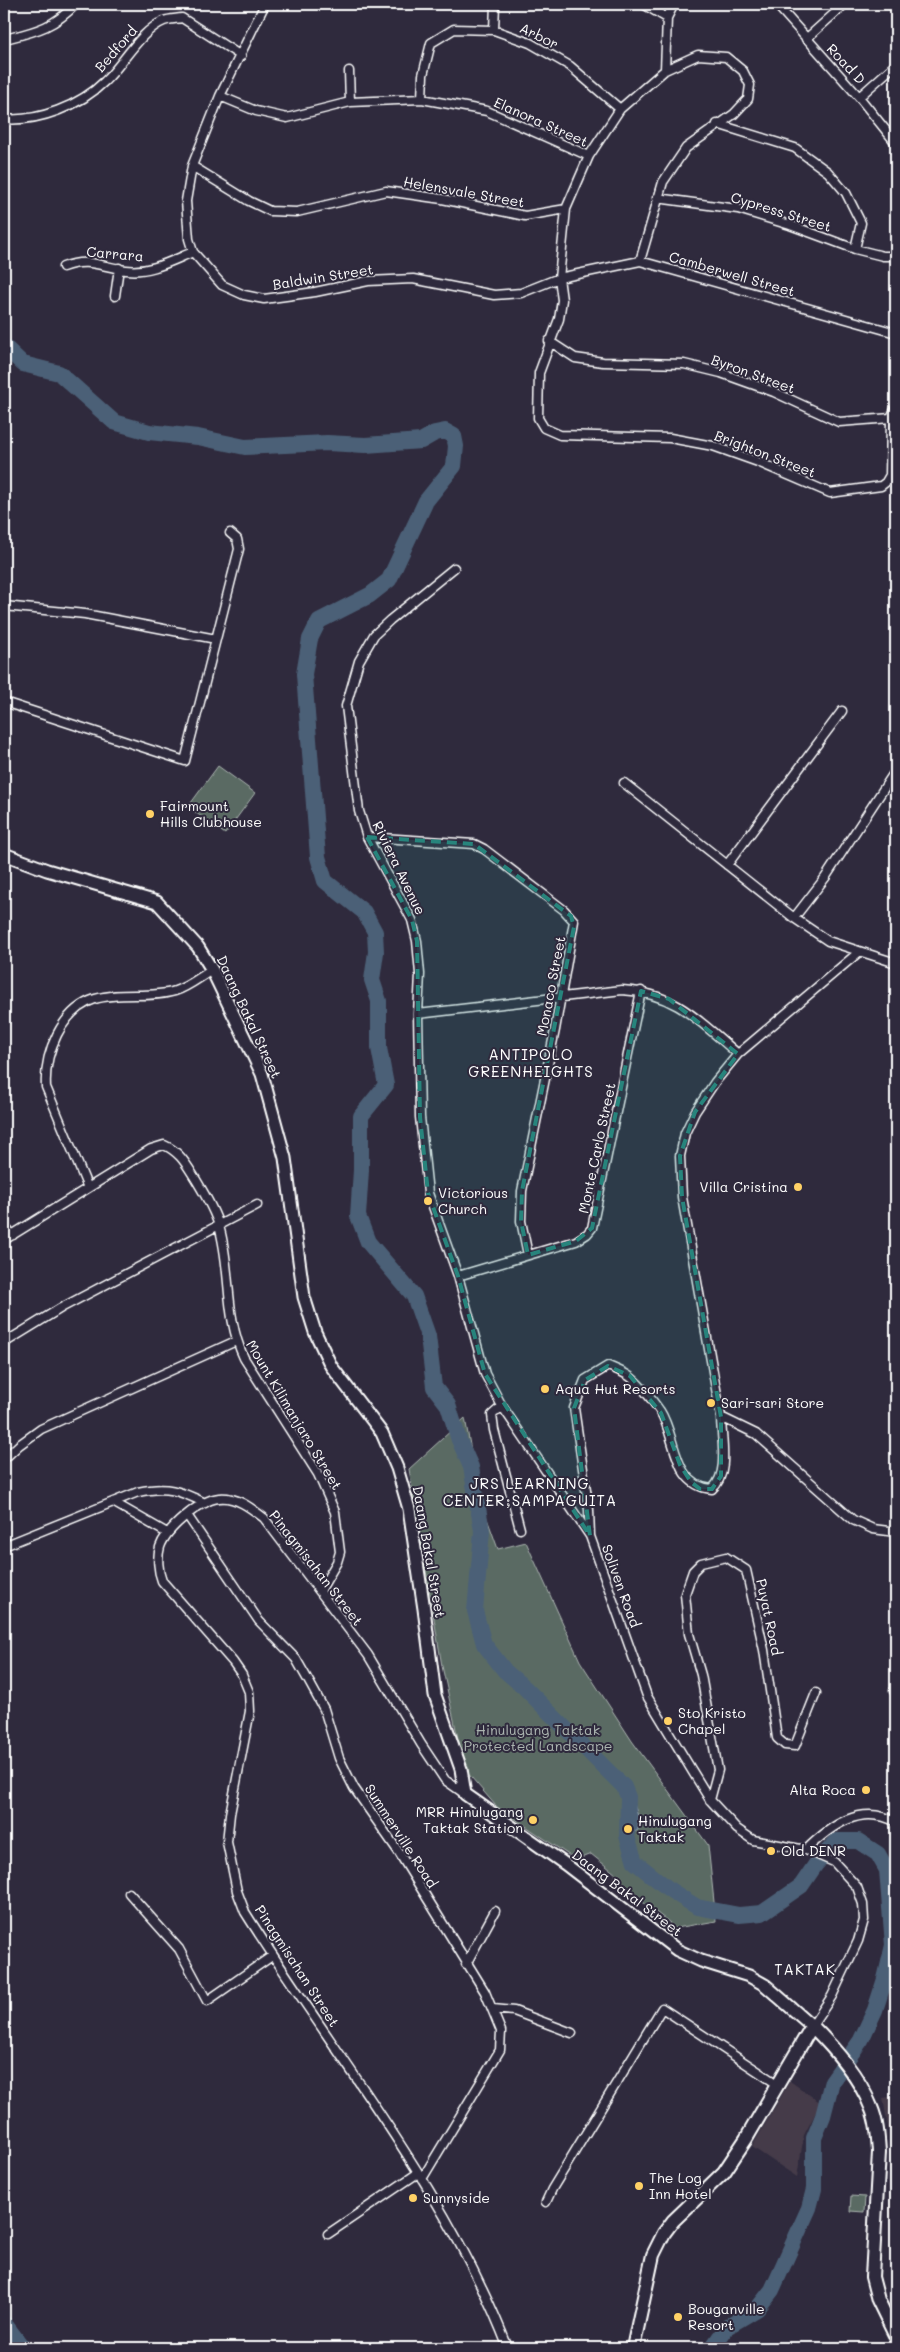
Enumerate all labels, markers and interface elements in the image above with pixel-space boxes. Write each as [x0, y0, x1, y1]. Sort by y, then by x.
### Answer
street label: Arbor [517, 18, 562, 53]
street label: Bedford [90, 21, 141, 76]
street label: Road D [823, 39, 870, 88]
street label: Elanora Street [491, 92, 591, 151]
street label: Helensvale Street [402, 171, 526, 212]
street label: Cypress Street [728, 187, 834, 236]
street label: Carrara [86, 242, 144, 265]
street label: Camberwell Street [667, 246, 797, 301]
street label: Baldwin Street [271, 259, 375, 294]
street label: Byron Street [709, 350, 798, 398]
street label: Brighton Street [712, 425, 819, 482]
place label: Fairmount Hills Clubhouse [160, 796, 262, 831]
marker: Fairmount Hills Clubhouse [144, 808, 156, 820]
street label: Riviera Avenue [368, 818, 430, 918]
street label: Monaco Street [531, 934, 570, 1038]
street label: Daang Bakal Street [213, 952, 286, 1081]
district label: ANTIPOLO GREENHEIGHTS [468, 1044, 594, 1081]
street label: Monte Carlo Street [573, 1081, 620, 1215]
place label: Villa Cristina [699, 1177, 788, 1196]
marker: Villa Cristina [792, 1181, 804, 1193]
place label: Victorious Church [438, 1183, 508, 1218]
marker: Victorious Church [422, 1195, 434, 1207]
street label: Mount Kilimanjaro Street [242, 1336, 347, 1493]
place label: Aqua Hut Resorts [555, 1379, 676, 1398]
marker: Aqua Hut Resorts [539, 1383, 551, 1395]
place label: Sari-sari Store [721, 1393, 824, 1412]
marker: Sari-sari Store [705, 1397, 717, 1409]
district label: JRS LEARNING CENTER;SAMPAGUITA [443, 1473, 617, 1510]
street label: Daang Bakal Street [409, 1485, 450, 1619]
street label: Pinagmisahan Street [265, 1506, 368, 1629]
street label: Soliven Road [598, 1542, 645, 1630]
street label: Puyat Road [752, 1577, 787, 1657]
place label: Sto Kristo Chapel [678, 1703, 746, 1738]
marker: Sto Kristo Chapel [662, 1715, 674, 1727]
park label: Hinulugang Taktak Protected Landscape [464, 1720, 612, 1755]
street label: Summerville Road [361, 1780, 442, 1891]
place label: Alta Roca [789, 1780, 856, 1799]
marker: Alta Roca [860, 1784, 872, 1796]
place label: MRR Hinulugang Taktak Station [416, 1802, 523, 1837]
place label: Hinulugang Taktak [638, 1811, 712, 1846]
marker: MRR Hinulugang Taktak Station [527, 1814, 539, 1826]
marker: Hinulugang Taktak [622, 1823, 634, 1835]
place label: Old DENR [781, 1841, 846, 1860]
street label: Daang Bakal Street [568, 1845, 686, 1940]
marker: Old DENR [765, 1845, 777, 1857]
street label: Pinagmisahan Street [251, 1901, 344, 2030]
district label: TAKTAK [774, 1959, 836, 1979]
place label: The Log Inn Hotel [649, 2168, 712, 2203]
marker: The Log Inn Hotel [633, 2180, 645, 2192]
place label: Sunnyside [423, 2188, 490, 2207]
marker: Sunnyside [407, 2192, 419, 2204]
place label: Bouganville Resort [688, 2299, 765, 2334]
marker: Bouganville Resort [672, 2311, 684, 2323]

